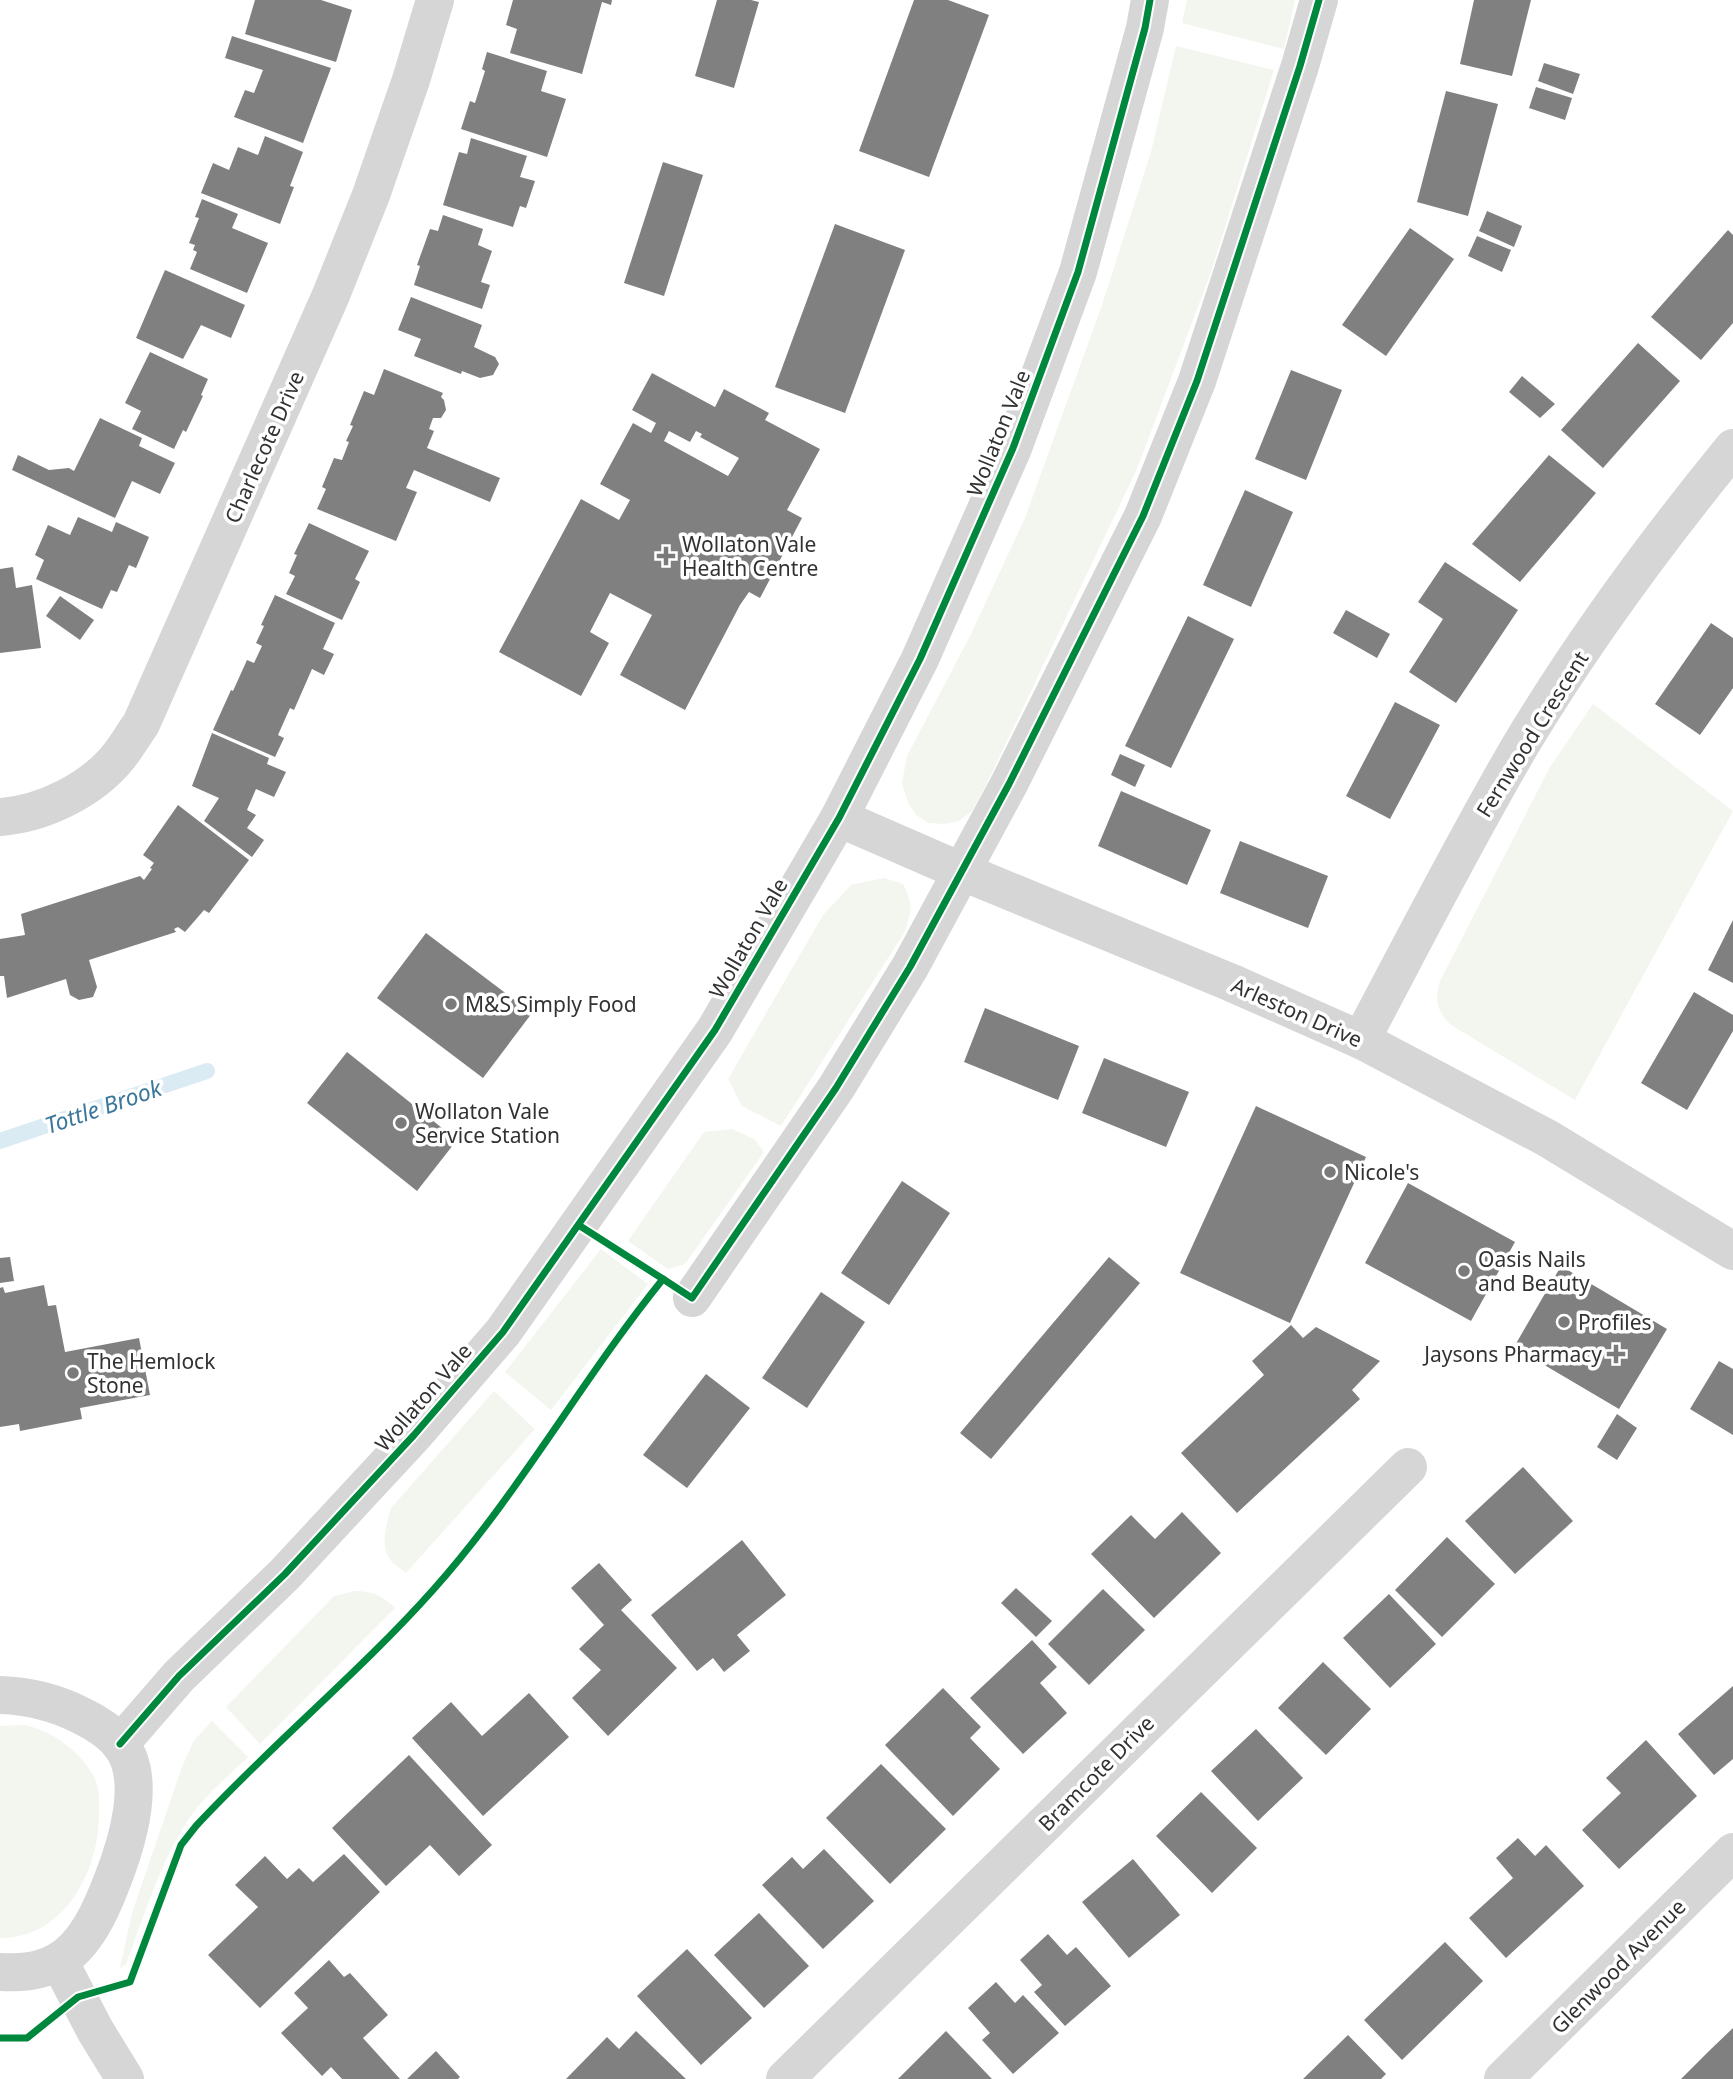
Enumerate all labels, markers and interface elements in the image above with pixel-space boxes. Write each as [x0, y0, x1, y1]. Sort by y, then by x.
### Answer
street label: Wollaton Vale [960, 365, 1036, 501]
street label: Charlecote Drive [218, 367, 310, 527]
place label: Wollaton Vale Health Centre [682, 530, 818, 582]
marker: Wollaton Vale Health Centre [656, 546, 676, 566]
street label: Fernwood Crescent [1470, 645, 1595, 822]
street label: Wollaton Vale [702, 873, 794, 1003]
street label: Arleston Drive [1227, 971, 1367, 1053]
place label: M&S Simply Food [465, 990, 637, 1018]
marker: M&S Simply Food [443, 996, 459, 1012]
water label: Tottle Brook [40, 1071, 167, 1141]
place label: Wollaton Vale Service Station [415, 1097, 560, 1149]
marker: Wollaton Vale Service Station [393, 1115, 409, 1131]
place label: Nicole's [1344, 1158, 1419, 1186]
marker: Nicole's [1322, 1164, 1338, 1180]
place label: Oasis Nails and Beauty [1478, 1245, 1590, 1297]
marker: Oasis Nails and Beauty [1456, 1263, 1472, 1279]
place label: Profiles [1578, 1308, 1652, 1336]
marker: Profiles [1556, 1314, 1572, 1330]
street label: Wollaton Vale [368, 1337, 478, 1457]
place label: Jaysons Pharmacy [1422, 1340, 1602, 1368]
marker: Jaysons Pharmacy [1608, 1346, 1624, 1362]
place label: The Hemlock Stone [87, 1347, 216, 1399]
marker: The Hemlock Stone [65, 1365, 81, 1381]
street label: Bramcote Drive [1032, 1709, 1160, 1837]
street label: Glenwood Avenue [1545, 1893, 1691, 2039]

